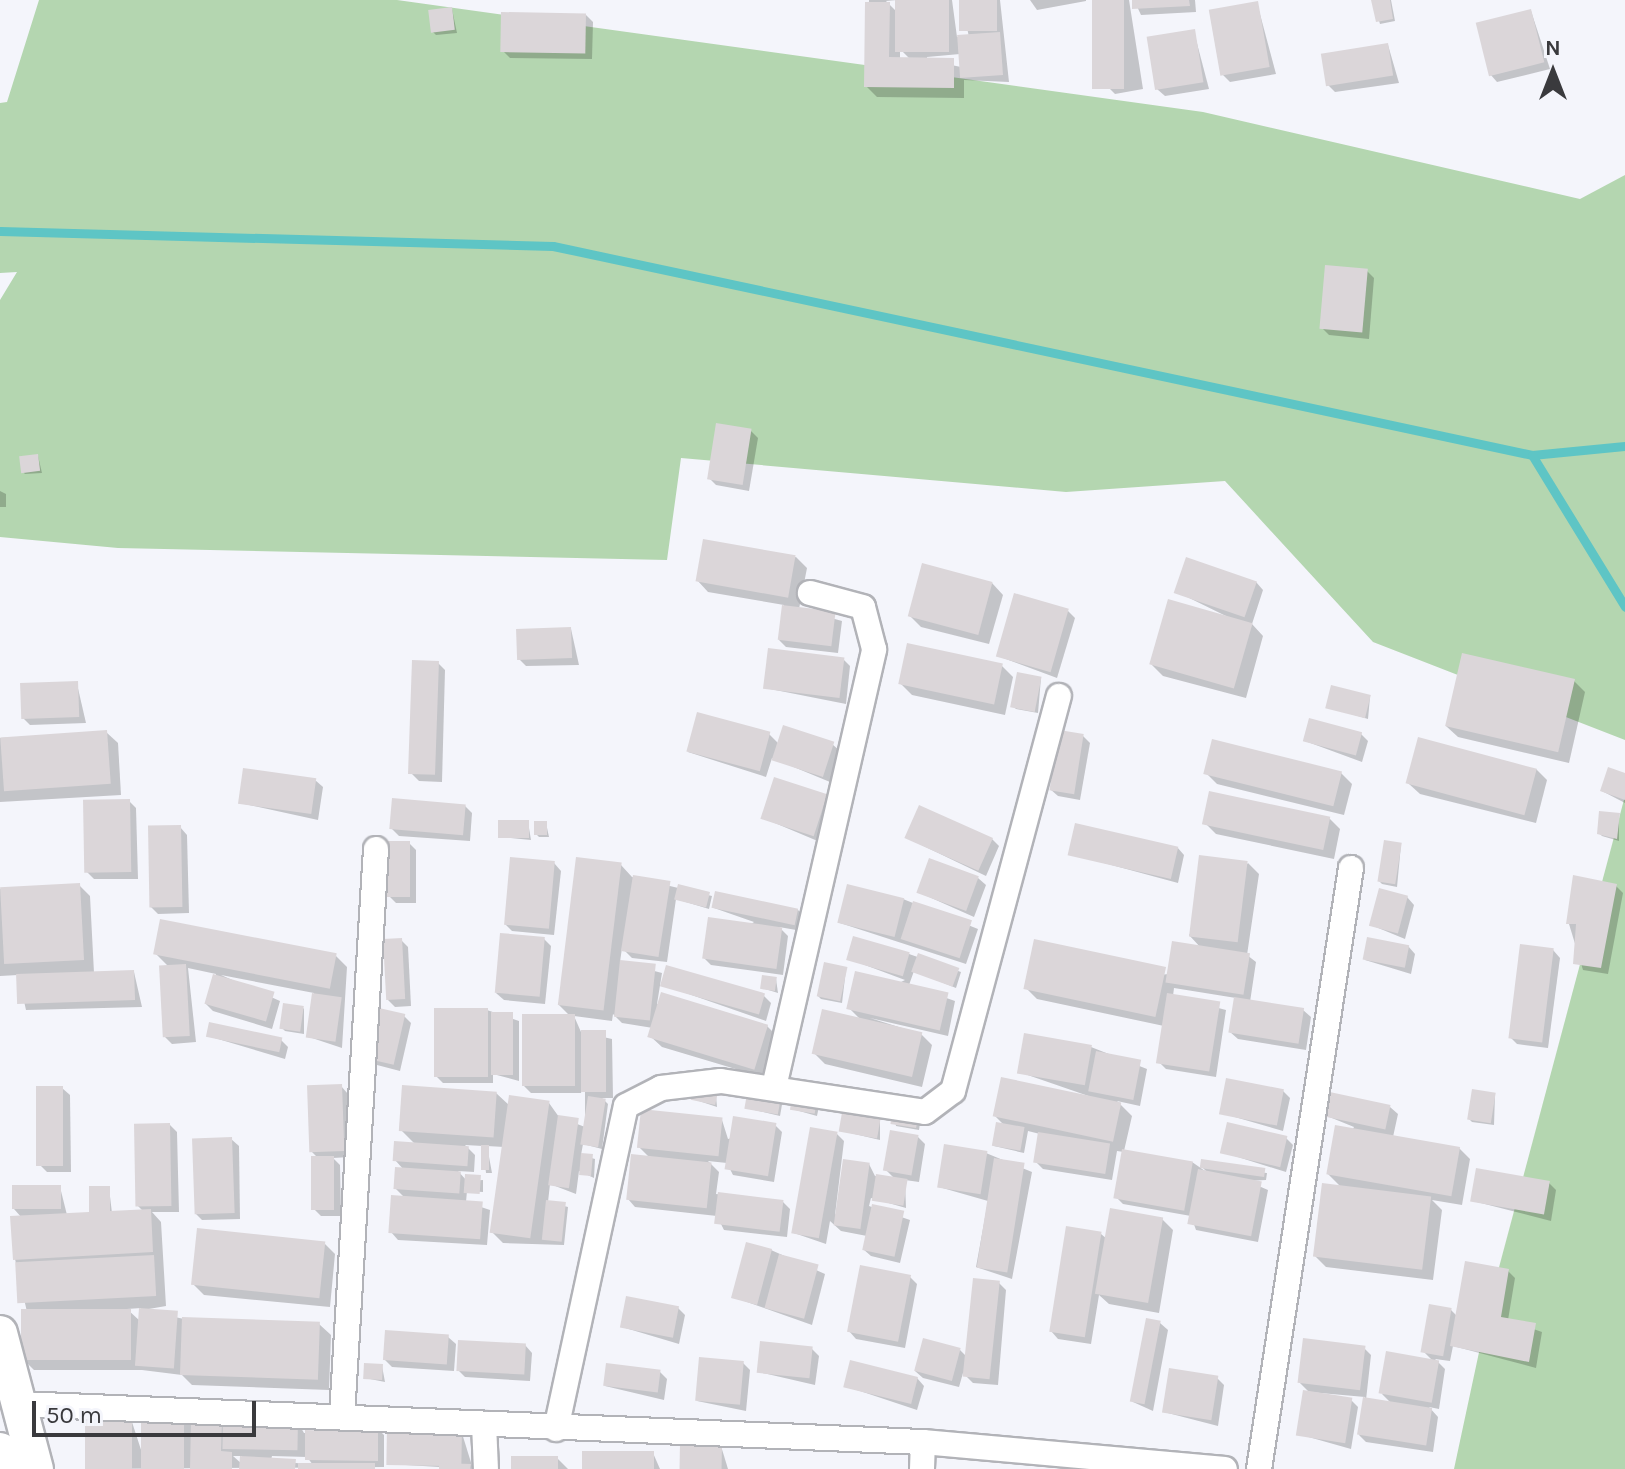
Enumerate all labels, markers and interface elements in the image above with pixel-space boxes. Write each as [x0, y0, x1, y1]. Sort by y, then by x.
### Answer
north arrow [1513, 32, 1593, 112]
text: N [1545, 35, 1561, 61]
scale bar [36, 1385, 260, 1435]
text: 50 m [46, 1401, 102, 1429]

